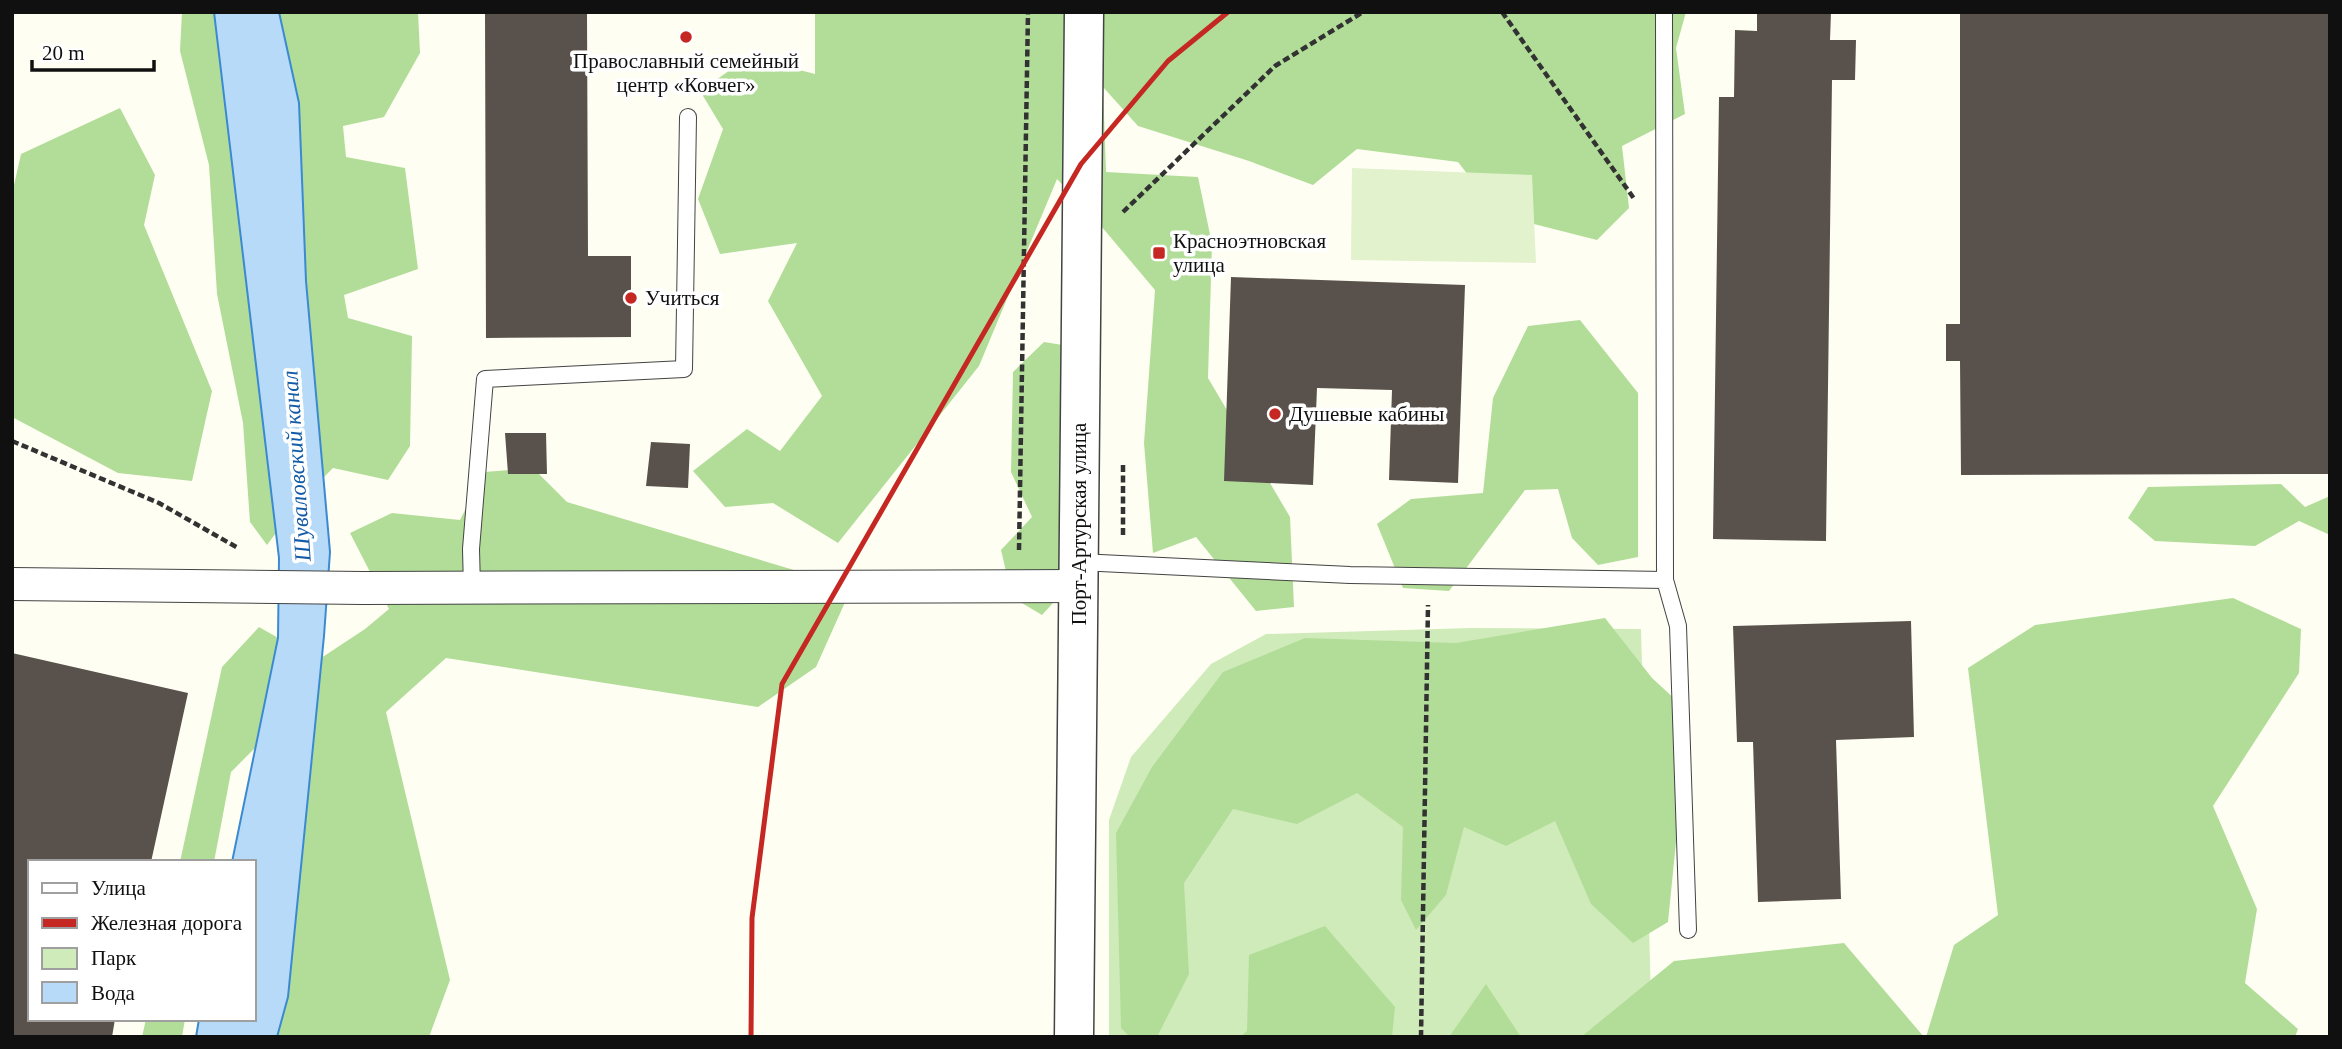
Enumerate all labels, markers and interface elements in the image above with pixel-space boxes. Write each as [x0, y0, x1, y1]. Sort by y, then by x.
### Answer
scale bar [32, 28, 154, 72]
marker: Православный семейный центр «Ковчег» [678, 29, 694, 45]
text: 20 m [42, 41, 85, 65]
place label: Православный семейный центр «Ковчег» [573, 49, 799, 97]
place label: Красноэтновская улица [1173, 229, 1326, 277]
marker: Красноэтновская улица [1151, 245, 1167, 261]
place label: Учиться [645, 286, 720, 310]
marker: Учиться [623, 290, 639, 306]
water label: Шуваловский канал [277, 370, 316, 563]
place label: Душевые кабины [1289, 402, 1444, 426]
marker: Душевые кабины [1267, 406, 1283, 422]
street label: Порт-Артурская улица [1067, 422, 1091, 625]
legend [28, 860, 256, 1021]
text: Улица [91, 876, 146, 900]
text: Железная дорога [91, 911, 243, 935]
text: Парк [91, 946, 137, 970]
text: Вода [91, 981, 136, 1005]

